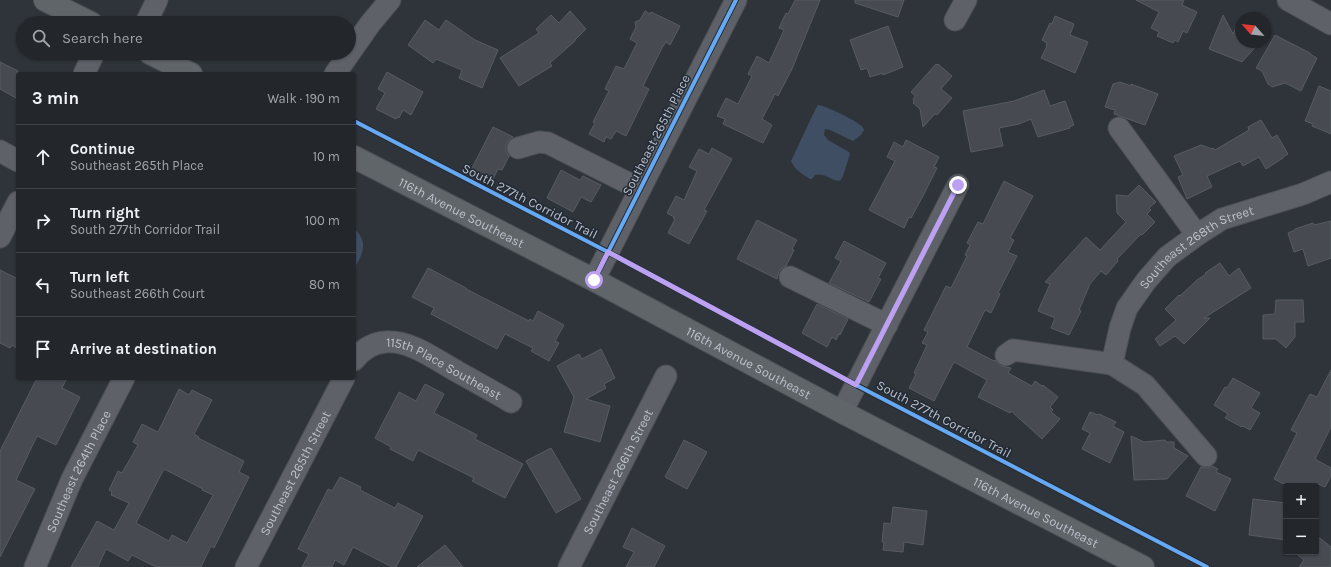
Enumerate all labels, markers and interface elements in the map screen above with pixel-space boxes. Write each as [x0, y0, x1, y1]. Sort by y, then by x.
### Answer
north arrow [1235, 12, 1271, 48]
search box [16, 16, 356, 60]
icon: search [30, 27, 52, 49]
text: Search here [62, 29, 143, 47]
street label: Southeast 265th Place [619, 72, 693, 198]
text: 3 min [32, 88, 79, 108]
text: Walk · 190 m [267, 91, 340, 106]
text: Continue [70, 140, 135, 158]
icon: ahead [32, 146, 54, 168]
text: 10 m [313, 149, 340, 164]
text: Southeast 265th Place [70, 158, 204, 173]
street label: South 277th Corridor Trail [460, 160, 600, 242]
street label: 116th Avenue Southeast [396, 174, 527, 251]
route end [949, 176, 967, 194]
street label: Southeast 268th Street [1136, 202, 1255, 291]
text: Turn right [70, 204, 140, 222]
icon: right [32, 210, 54, 232]
text: 100 m [305, 213, 340, 228]
text: South 277th Corridor Trail [70, 222, 220, 237]
text: Turn left [70, 268, 129, 286]
route start [585, 271, 603, 289]
icon: left [32, 274, 54, 296]
text: 80 m [309, 277, 340, 292]
text: Southeast 266th Court [70, 286, 205, 301]
street label: 116th Avenue Southeast [684, 323, 814, 402]
street label: 115th Place Southeast [386, 334, 504, 402]
icon: arrive [32, 338, 54, 360]
text: Arrive at destination [70, 340, 217, 358]
street label: South 277th Corridor Trail [874, 377, 1014, 461]
street label: Southeast 266th Street [579, 406, 655, 537]
street label: Southeast 264th Place [43, 407, 114, 535]
street label: Southeast 265th Street [256, 408, 333, 538]
street label: 116th Avenue Southeast [971, 473, 1101, 551]
map controls [1283, 483, 1319, 555]
button: + [1283, 483, 1319, 519]
button: − [1283, 519, 1319, 555]

